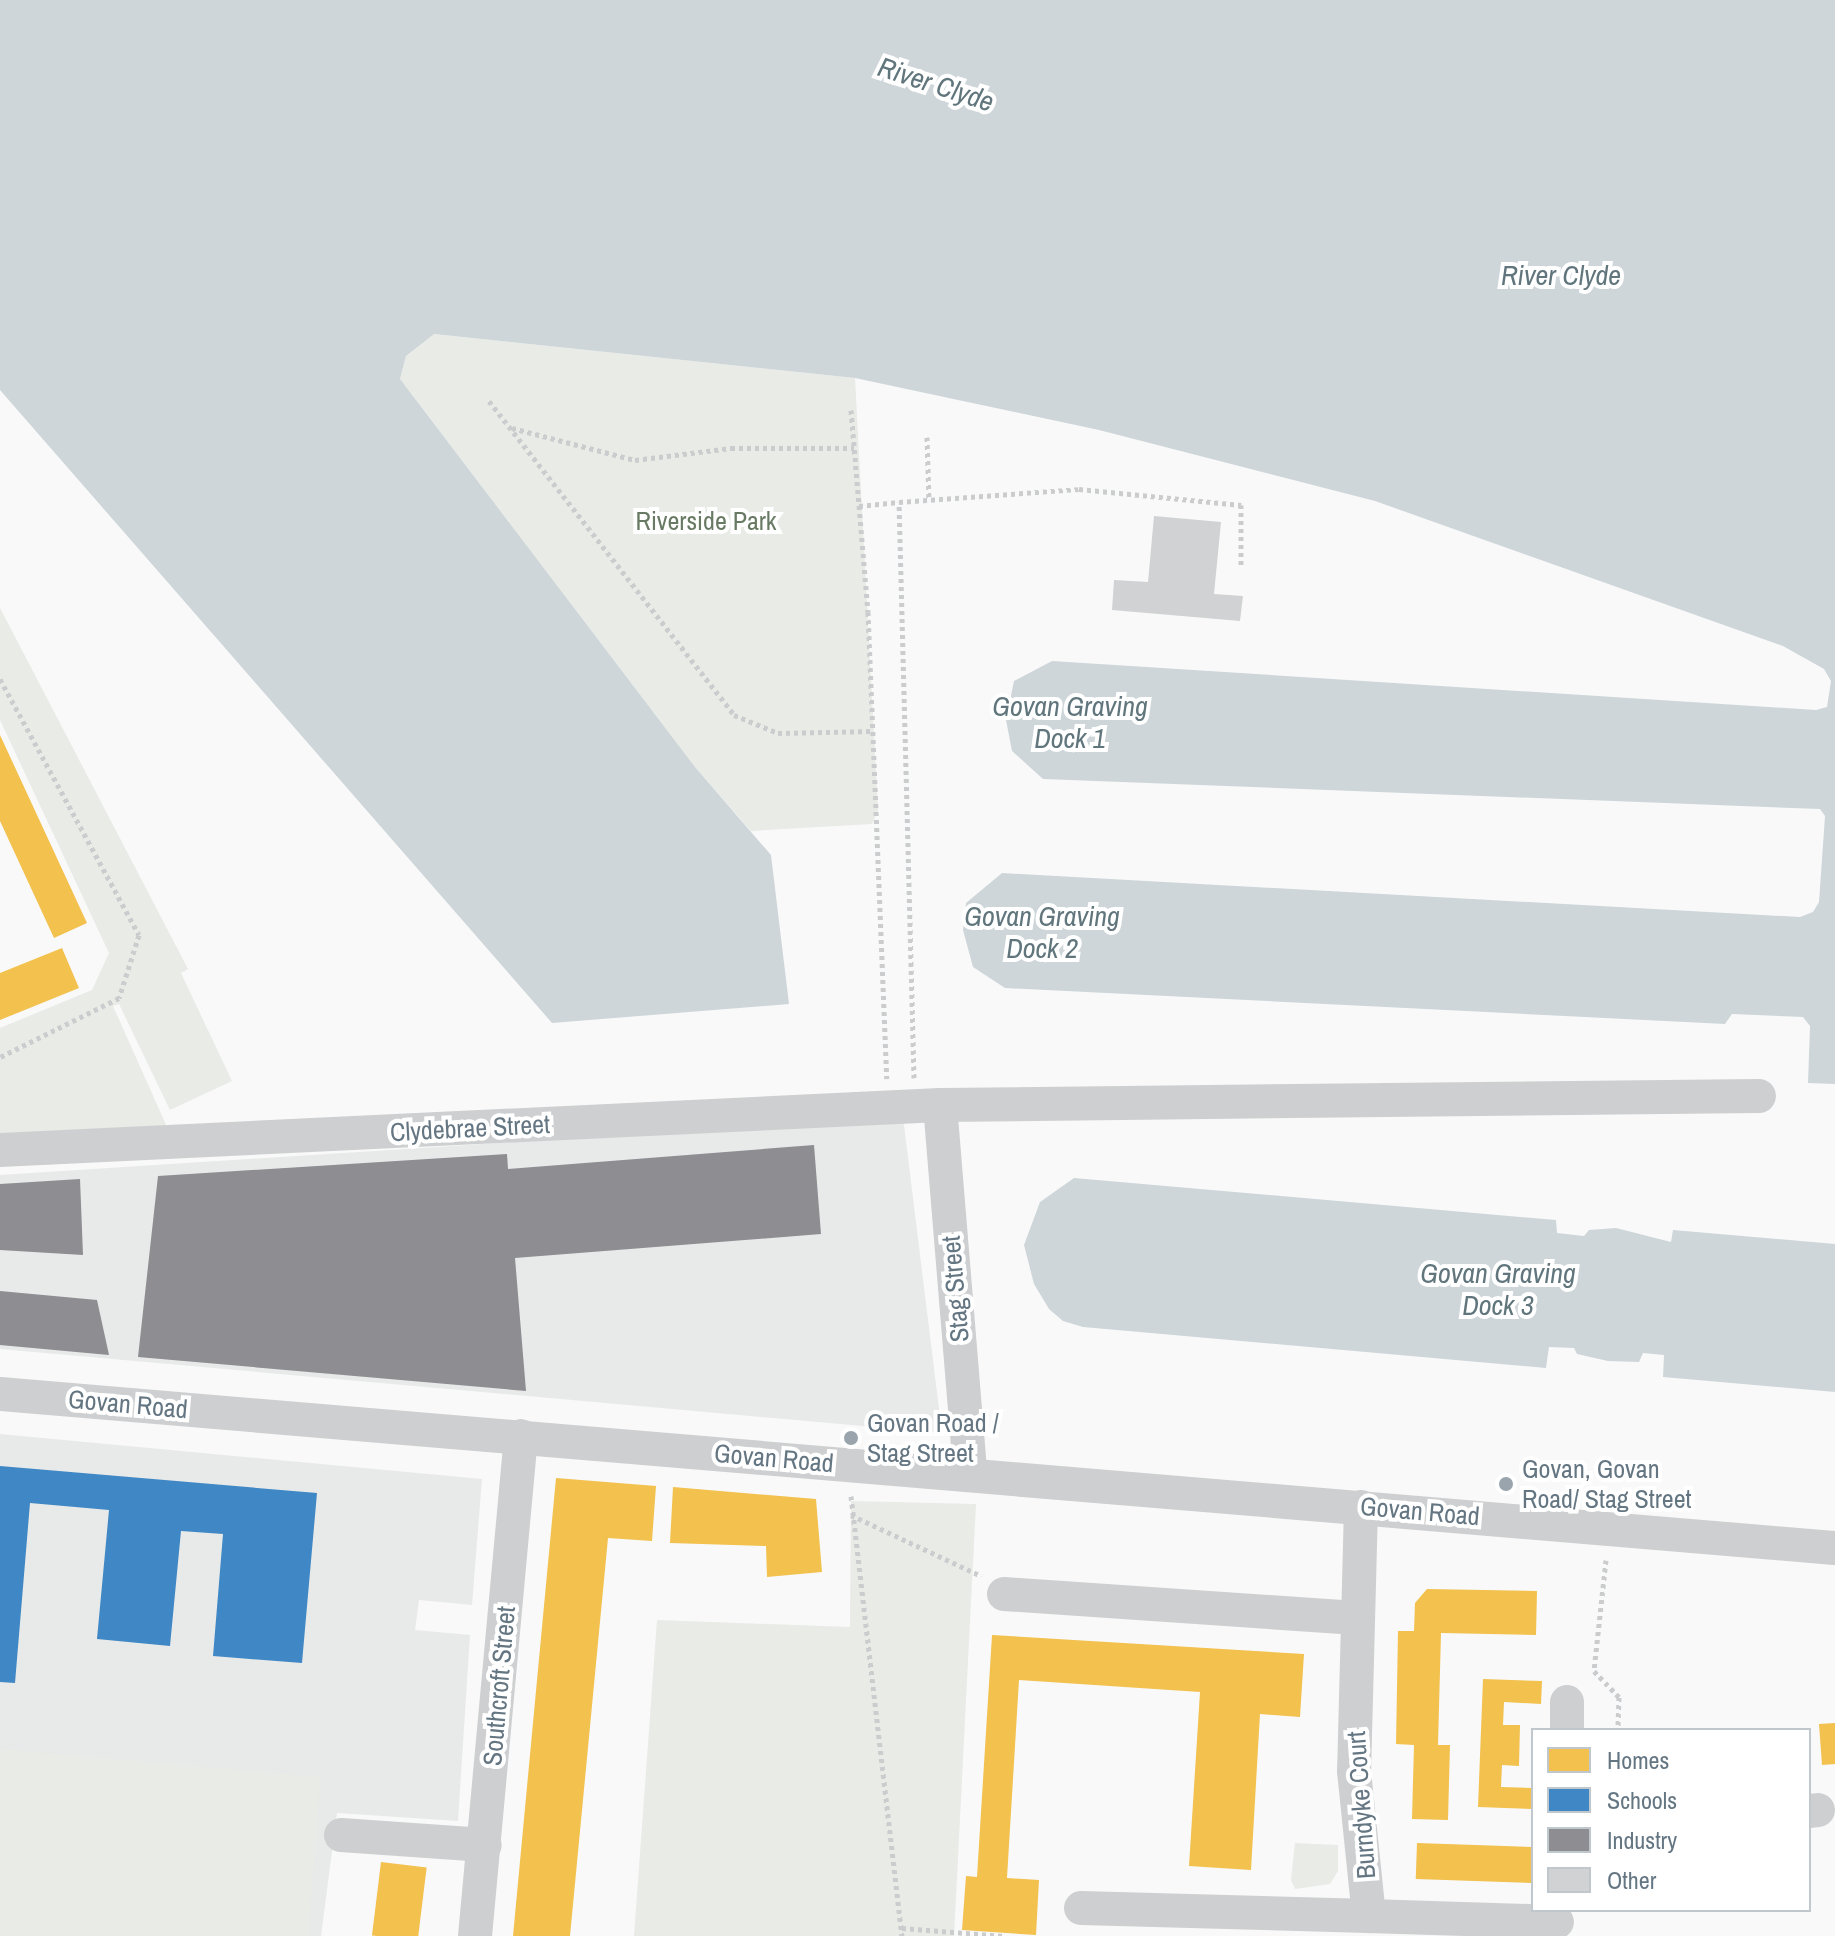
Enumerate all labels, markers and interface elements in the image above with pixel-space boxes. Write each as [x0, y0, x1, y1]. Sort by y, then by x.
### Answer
water label: River Clyde [874, 49, 998, 119]
water label: River Clyde [1501, 258, 1621, 292]
park label: Riverside Park [636, 505, 776, 537]
water label: Govan Graving Dock 1 [992, 689, 1148, 755]
water label: Govan Graving Dock 2 [964, 899, 1120, 965]
street label: Clydebrae Street [389, 1108, 551, 1148]
street label: Stag Street [935, 1235, 975, 1343]
water label: Govan Graving Dock 3 [1420, 1256, 1576, 1322]
street label: Govan Road [67, 1383, 189, 1425]
place label: Govan Road / Stag Street [867, 1407, 999, 1468]
marker: Govan Road / Stag Street [842, 1429, 860, 1447]
street label: Govan Road [713, 1437, 835, 1479]
place label: Govan, Govan Road/ Stag Street [1522, 1453, 1691, 1514]
marker: Govan, Govan Road/ Stag Street [1497, 1475, 1515, 1493]
street label: Govan Road [1359, 1490, 1481, 1532]
street label: Southcroft Street [476, 1605, 522, 1767]
legend [1531, 1728, 1811, 1912]
street label: Burndyke Court [1340, 1730, 1382, 1880]
text: Homes [1607, 1744, 1669, 1776]
text: Schools [1607, 1784, 1677, 1816]
text: Industry [1607, 1824, 1677, 1856]
text: Other [1607, 1864, 1656, 1896]

